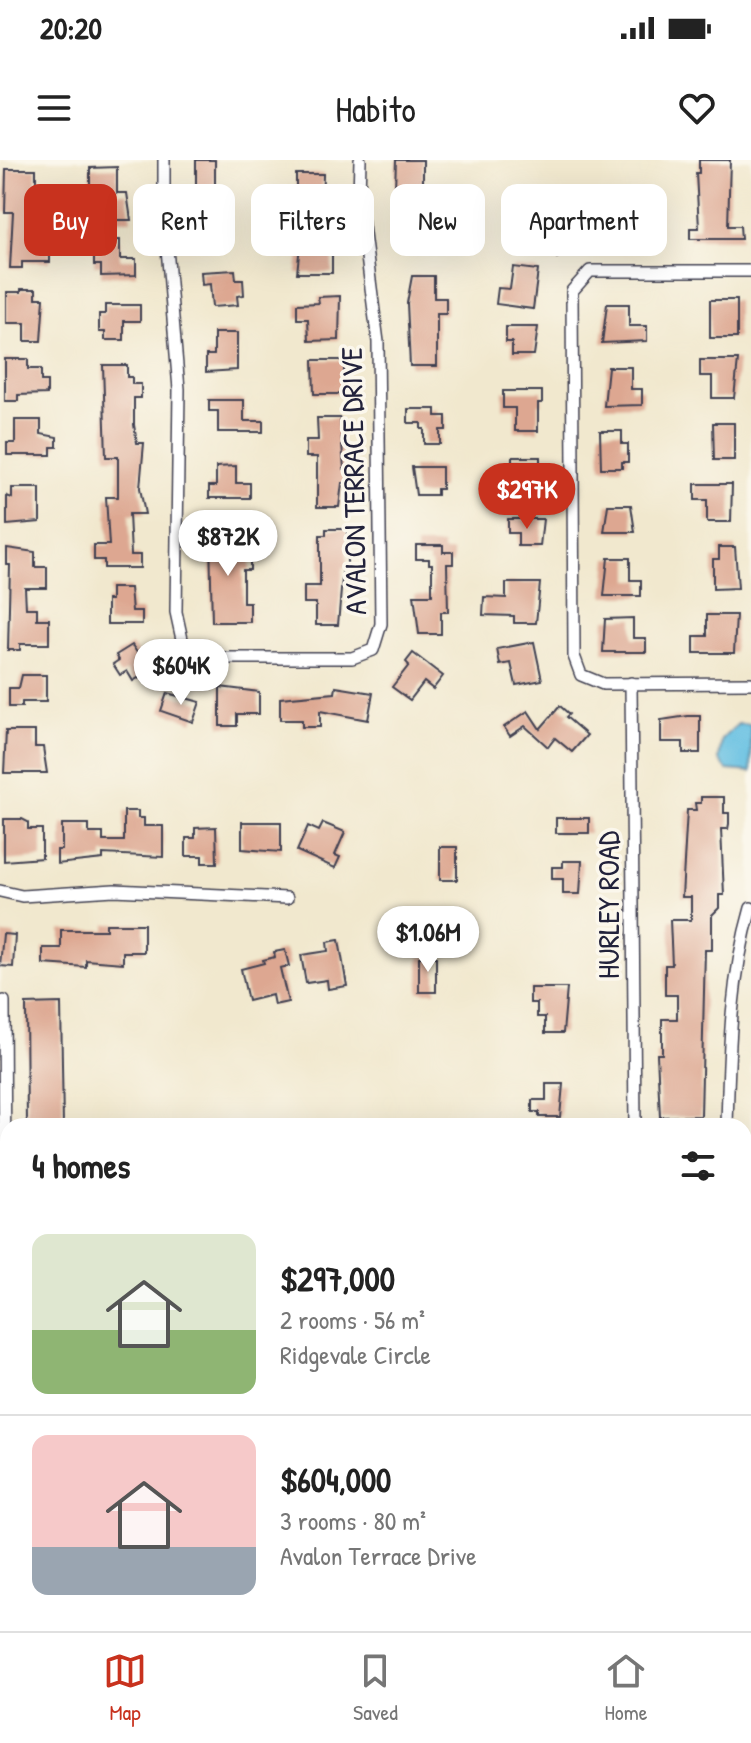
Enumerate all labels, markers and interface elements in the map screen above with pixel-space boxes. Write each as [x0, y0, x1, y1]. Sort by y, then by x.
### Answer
text: 20:20 [40, 8, 102, 48]
text: Habito [335, 84, 416, 133]
icon: menu [32, 86, 76, 130]
icon: heart [675, 86, 719, 130]
chip: Buy [24, 184, 117, 256]
chip: Rent [133, 184, 235, 256]
chip: Filters [251, 184, 374, 256]
chip: New [390, 184, 485, 256]
chip: Apartment [501, 184, 667, 256]
street label: AVALON TERRACE DRIVE [331, 347, 375, 615]
pin: $297K [471, 463, 583, 531]
text: $297K [496, 471, 558, 506]
pin: $872K [172, 510, 284, 578]
text: $872K [196, 518, 260, 553]
pin: $604K [125, 639, 237, 707]
text: $604K [152, 647, 210, 682]
street label: HURLEY ROAD [588, 830, 628, 979]
pin: $1.06M [363, 906, 493, 974]
text: $1.06M [395, 914, 461, 949]
text: 4 homes [32, 1143, 130, 1189]
icon: filters [676, 1144, 720, 1188]
text: $297,000 [280, 1256, 395, 1302]
icon: home [96, 1266, 192, 1362]
text: 2 rooms · 56 m² [280, 1302, 425, 1337]
text: Ridgevale Circle [280, 1337, 431, 1372]
text: $604,000 [280, 1457, 391, 1503]
icon: home [96, 1467, 192, 1563]
text: 3 rooms · 80 m² [280, 1503, 426, 1538]
text: Avalon Terrace Drive [280, 1538, 476, 1573]
tab: Map [103, 1649, 147, 1727]
tab: Saved [353, 1649, 398, 1727]
tab: Home [604, 1649, 648, 1727]

